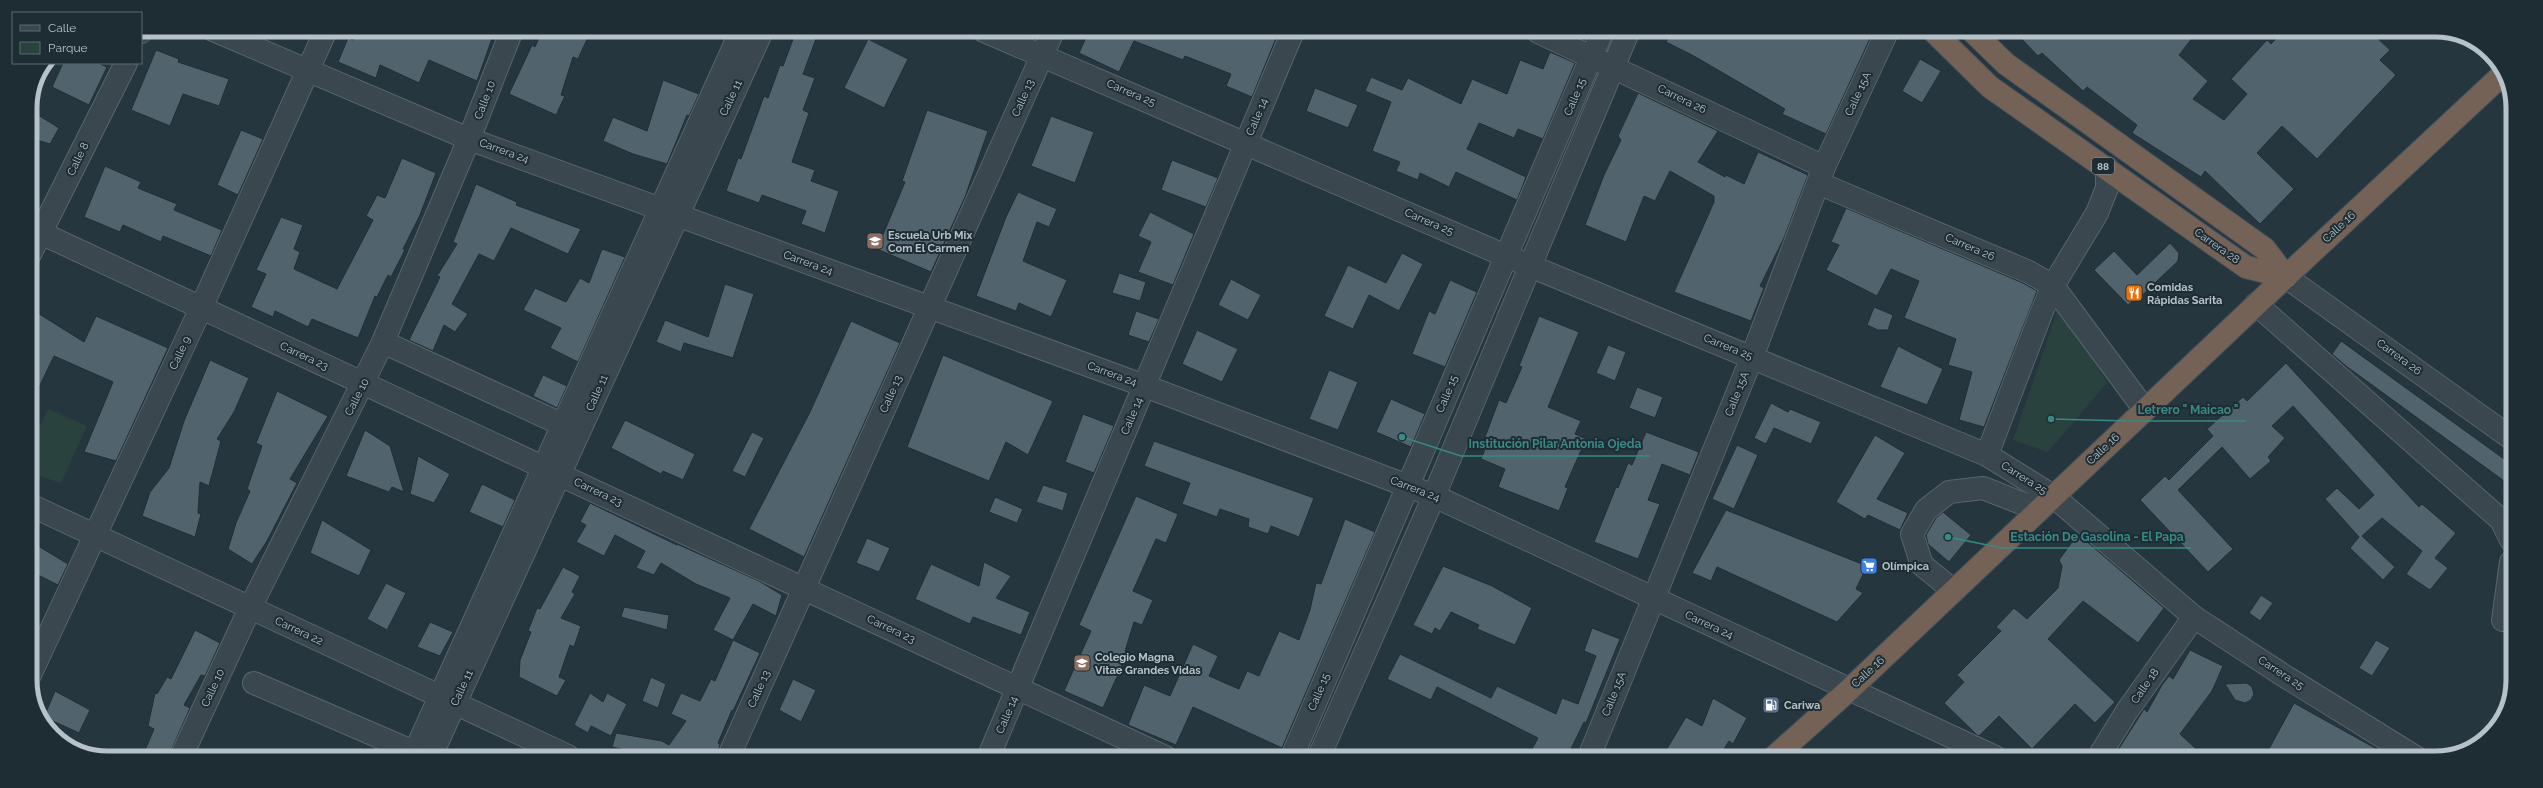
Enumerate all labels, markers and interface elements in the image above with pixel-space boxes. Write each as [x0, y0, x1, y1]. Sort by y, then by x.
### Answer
legend [12, 12, 142, 64]
text: Calle [48, 21, 76, 35]
text: Parque [48, 41, 88, 55]
street label: Calle 15A [1842, 69, 1874, 118]
street label: Calle 15 [1561, 76, 1589, 118]
street label: Calle 13 [1009, 77, 1037, 119]
street label: Carrera 25 [1105, 77, 1157, 109]
street label: Calle 11 [717, 78, 745, 118]
street label: Calle 10 [472, 79, 498, 121]
street label: Carrera 26 [1656, 82, 1709, 117]
street label: Calle 14 [1243, 96, 1271, 138]
street label: Carrera 24 [477, 136, 531, 166]
street label: Calle 8 [64, 140, 92, 178]
road number: 88 [2092, 158, 2114, 174]
street label: Carrera 25 [1403, 206, 1455, 238]
street label: Calle 16 [2320, 208, 2358, 245]
street label: Carrera 28 [2192, 226, 2242, 266]
place label: Escuela Urb Mix Com El Carmen [888, 229, 972, 255]
school or university icon: Escuela Urb Mix Com El Carmen [865, 231, 885, 251]
street label: Carrera 26 [1943, 231, 1997, 263]
street label: Carrera 24 [781, 248, 835, 278]
place label: Comidas Rápidas Sarita [2147, 281, 2222, 307]
restaurant icon: Comidas Rápidas Sarita [2124, 283, 2144, 303]
street label: Carrera 25 [1701, 331, 1755, 363]
street label: Calle 9 [167, 334, 193, 372]
street label: Carrera 26 [2374, 336, 2424, 378]
street label: Carrera 23 [278, 339, 330, 373]
street label: Carrera 24 [1085, 359, 1139, 389]
street label: Calle 15A [1722, 369, 1752, 418]
street label: Calle 11 [583, 373, 611, 413]
street label: Calle 13 [877, 373, 905, 415]
street label: Calle 15 [1433, 373, 1461, 415]
street label: Calle 10 [342, 376, 372, 418]
street label: Calle 14 [1118, 395, 1146, 437]
callout: Letrero " Maicao " [2129, 397, 2246, 421]
text: Letrero " Maicao " [2138, 403, 2238, 417]
street label: Calle 16 [2084, 430, 2122, 467]
callout: Institución Pilar Antonia Ojeda [1461, 432, 1650, 456]
text: Institución Pilar Antonia Ojeda [1469, 437, 1641, 451]
street label: Carrera 25 [1999, 459, 2049, 497]
street label: Carrera 24 [1388, 474, 1442, 504]
street label: Carrera 23 [572, 475, 624, 509]
callout: Estación De Gasolina - El Papa [2002, 524, 2191, 548]
text: Estación De Gasolina - El Papa [2010, 530, 2184, 544]
supermarket icon: Olímpica [1859, 556, 1879, 576]
place label: Olímpica [1882, 560, 1929, 573]
street label: Carrera 24 [1683, 608, 1735, 642]
street label: Carrera 23 [865, 612, 917, 646]
street label: Carrera 22 [273, 614, 325, 648]
place label: Colegio Magna Vitae Grandes Vidas [1095, 651, 1201, 677]
school or university icon: Colegio Magna Vitae Grandes Vidas [1072, 653, 1092, 673]
street label: Calle 16 [1849, 653, 1887, 690]
street label: Carrera 25 [2256, 653, 2306, 693]
street label: Calle 18 [2128, 666, 2162, 706]
street label: Calle 10 [199, 667, 228, 709]
street label: Calle 11 [448, 668, 476, 708]
street label: Calle 13 [745, 668, 773, 710]
street label: Calle 15A [1599, 669, 1629, 718]
street label: Calle 15 [1305, 671, 1333, 713]
street label: Calle 14 [993, 694, 1021, 736]
fuel station icon: Cariwa [1761, 695, 1781, 715]
place label: Cariwa [1784, 699, 1820, 712]

